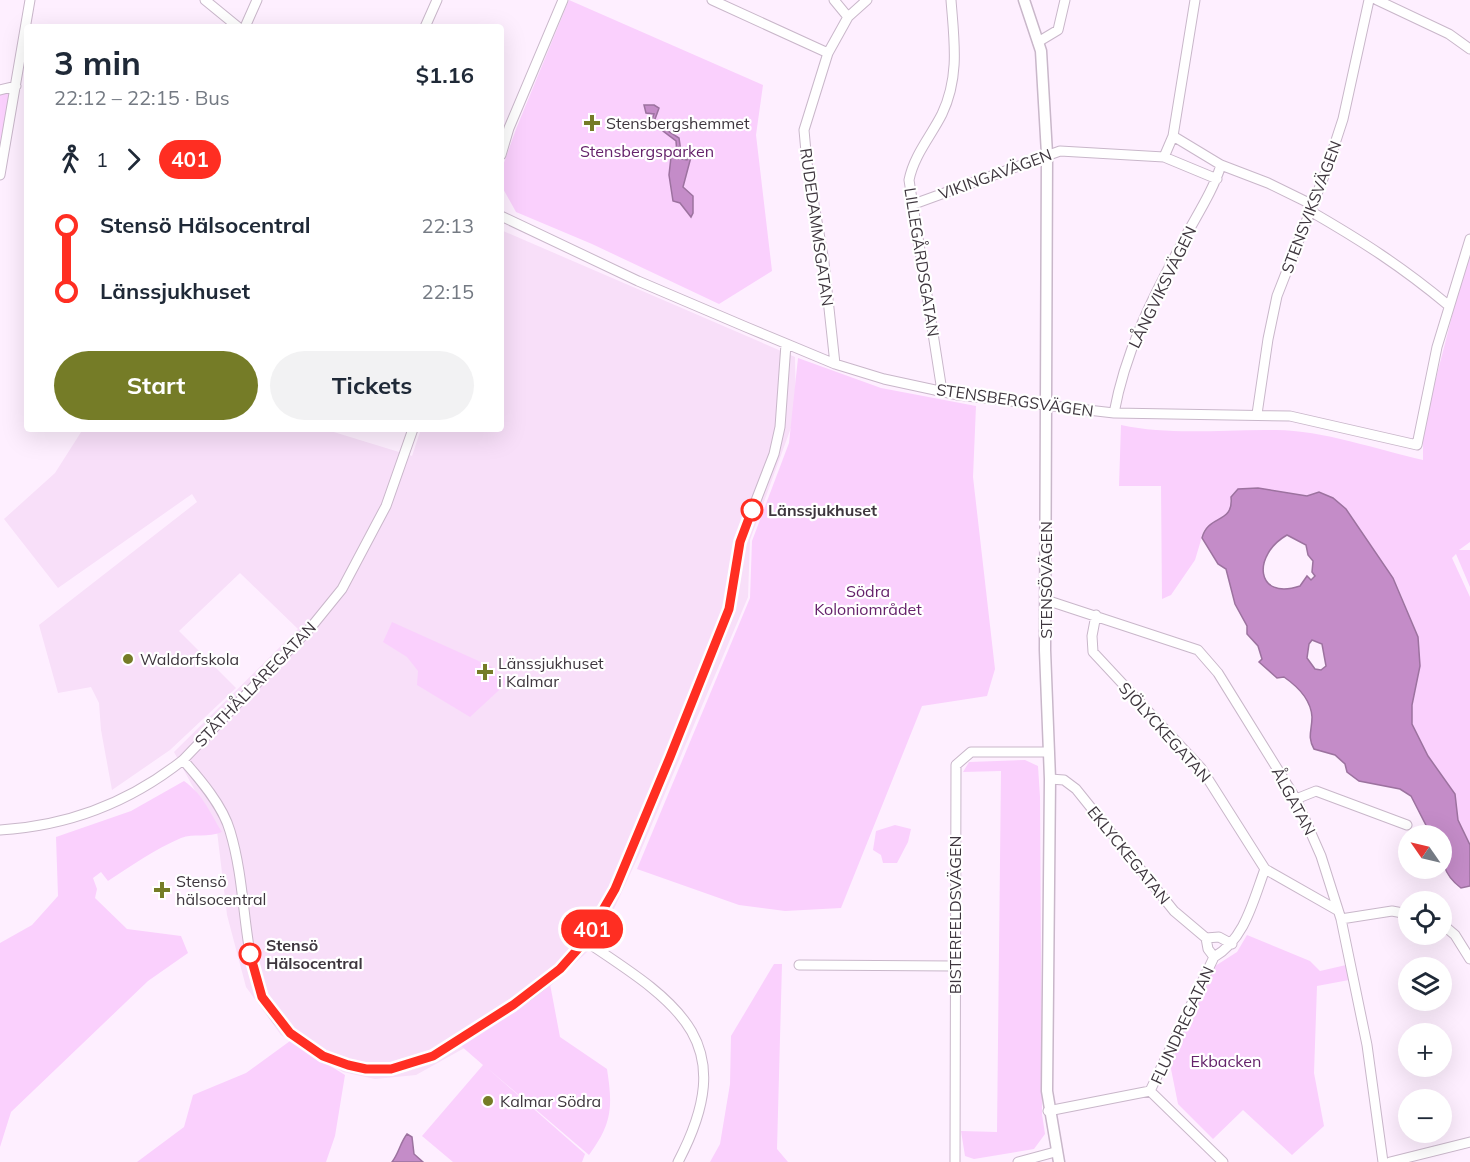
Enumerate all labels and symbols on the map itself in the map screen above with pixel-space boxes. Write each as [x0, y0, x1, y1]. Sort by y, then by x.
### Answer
place label: Stensbergshemmet [606, 113, 750, 133]
marker: Stensbergshemmet [583, 114, 601, 132]
street label: STENSVIKSVÄGEN [1277, 138, 1345, 276]
park label: Stensbergsparken [580, 141, 714, 161]
street label: VIKINGAVÄGEN [936, 144, 1054, 204]
street label: RUDEDAMMSGATAN [796, 147, 838, 307]
street label: LILLEGÅRDSGATAN [900, 186, 944, 338]
street label: LÅNGVIKSVÄGEN [1124, 223, 1200, 351]
street label: STENSBERGSVÄGEN [935, 379, 1095, 421]
marker: Länssjukhuset [741, 499, 763, 521]
place label: Länssjukhuset [768, 500, 877, 520]
street label: STENSÖVÄGEN [1036, 521, 1056, 639]
park label: Södra Koloniområdet [814, 581, 922, 619]
street label: STÅTHÅLLAREGATAN [190, 617, 320, 751]
place label: Waldorfskola [140, 649, 239, 669]
marker: Waldorfskola [121, 652, 135, 666]
place label: Länssjukhuset i Kalmar [498, 653, 604, 691]
marker: Länssjukhuset i Kalmar [476, 663, 494, 681]
street label: SJÖLYCKEGATAN [1115, 678, 1215, 786]
street label: ÅLGATAN [1268, 764, 1320, 838]
street label: EKLYCKEGATAN [1083, 802, 1175, 908]
north arrow [1398, 825, 1452, 879]
street label: BISTERFELDSVÄGEN [945, 836, 965, 994]
place label: Stensö hälsocentral [176, 871, 266, 909]
marker: Stensö hälsocentral [153, 881, 171, 899]
line badge: 401 [558, 910, 626, 948]
place label: Stensö Hälsocentral [266, 935, 363, 973]
marker: Stensö Hälsocentral [239, 943, 261, 965]
street label: FLUNDREGATAN [1146, 963, 1218, 1087]
park label: Ekbacken [1191, 1051, 1261, 1071]
place label: Kalmar Södra [500, 1091, 601, 1111]
marker: Kalmar Södra [481, 1094, 495, 1108]

